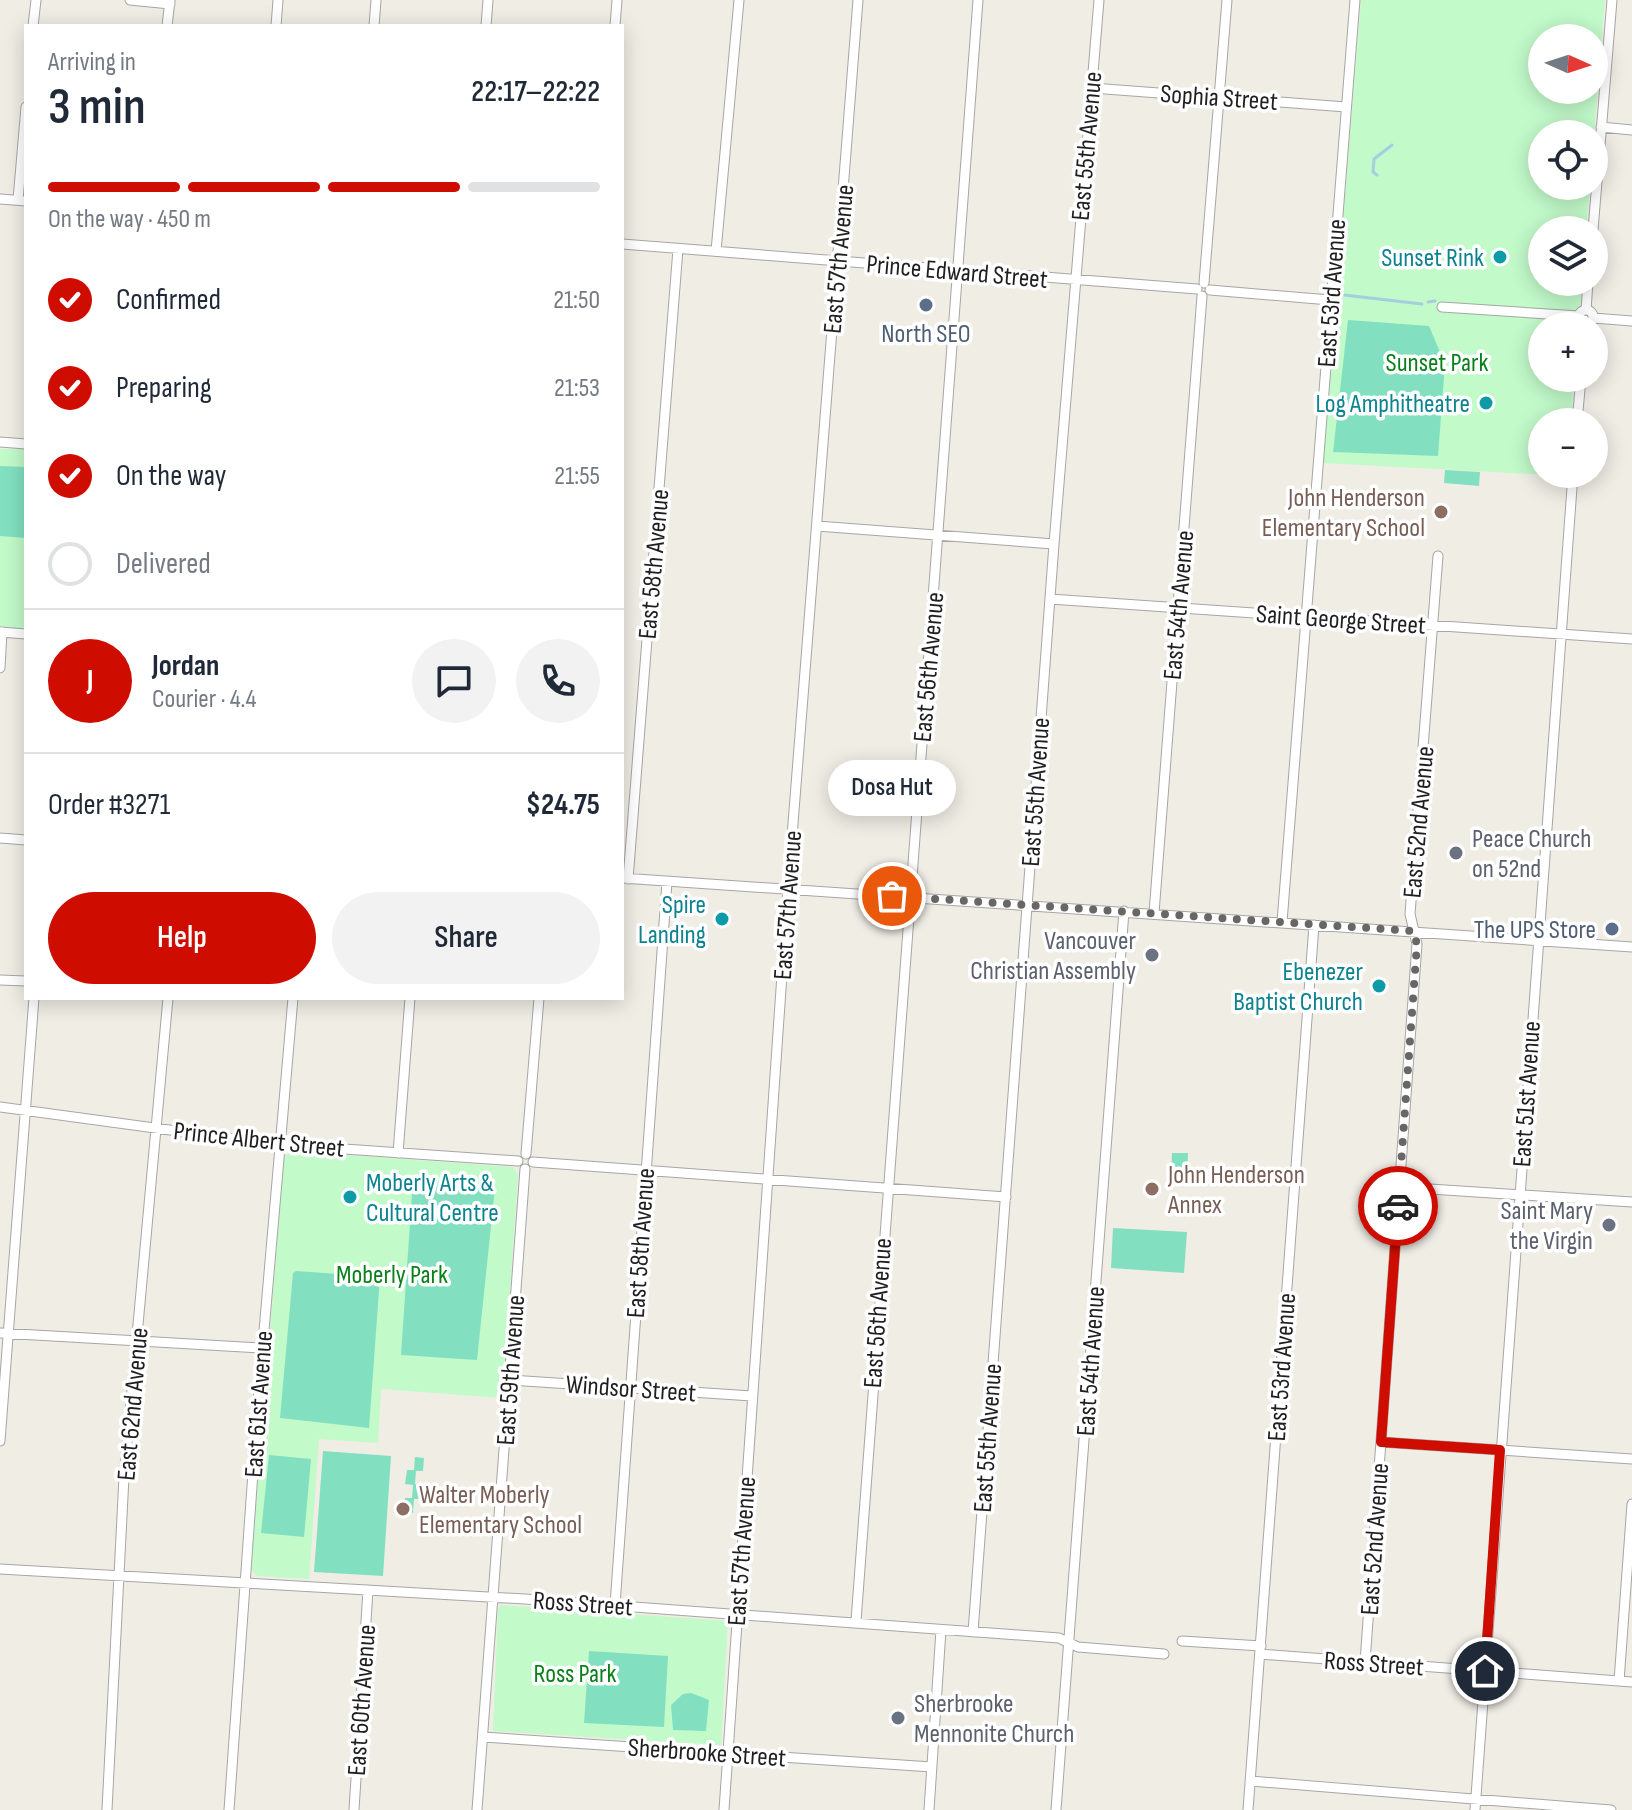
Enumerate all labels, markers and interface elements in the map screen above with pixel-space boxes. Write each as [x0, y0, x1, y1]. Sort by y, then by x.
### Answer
north arrow [1528, 24, 1608, 104]
map controls [1528, 24, 1608, 488]
text: Arriving in [48, 47, 136, 78]
street label: East 55th Avenue [1066, 70, 1109, 222]
text: 22:17–22:22 [471, 74, 600, 110]
text: 3 min [48, 76, 146, 139]
street label: Sophia Street [1159, 79, 1279, 118]
button: locate [1528, 120, 1608, 200]
street label: East 57th Avenue [818, 183, 861, 335]
text: On the way · 450 m [48, 204, 211, 235]
button: layers [1528, 216, 1608, 296]
street label: East 53rd Avenue [1312, 218, 1353, 368]
place label: Sunset Rink [1381, 243, 1484, 274]
marker: Sunset Rink [1491, 248, 1509, 266]
street label: Prince Edward Street [865, 249, 1049, 296]
icon: check [48, 278, 92, 322]
text: Confirmed [116, 282, 221, 318]
text: 21:50 [553, 285, 600, 316]
marker: North SEO [917, 296, 935, 314]
button: + [1528, 312, 1608, 392]
place label: North SEO [881, 319, 971, 350]
park label: Sunset Park [1386, 348, 1489, 379]
icon: check [48, 366, 92, 410]
text: Preparing [116, 370, 212, 406]
text: 21:53 [554, 373, 600, 404]
place label: Log Amphitheatre [1315, 389, 1470, 420]
marker: Log Amphitheatre [1477, 394, 1495, 412]
button: − [1528, 408, 1608, 488]
icon: check [48, 454, 92, 498]
text: On the way [116, 458, 226, 494]
text: 21:55 [554, 461, 600, 492]
place label: John Henderson Elementary School [1262, 483, 1425, 544]
street label: East 58th Avenue [633, 488, 676, 640]
marker: John Henderson Elementary School [1432, 503, 1450, 521]
street label: East 54th Avenue [1158, 529, 1201, 681]
text: Delivered [116, 546, 211, 582]
street label: East 56th Avenue [908, 591, 951, 743]
street label: Saint George Street [1255, 599, 1427, 642]
button: chat [412, 639, 496, 723]
button: phone [516, 639, 600, 723]
text: Jordan [152, 648, 219, 684]
text: J [87, 663, 93, 699]
text: Courier · 4.4 [152, 684, 256, 715]
street label: East 55th Avenue [1016, 717, 1057, 868]
street label: East 52nd Avenue [1397, 745, 1442, 899]
callout: Dosa Hut [828, 760, 956, 816]
text: Dosa Hut [851, 772, 933, 803]
text: Order #3271 [48, 787, 170, 823]
text: $24.75 [526, 787, 600, 823]
place label: Peace Church on 52nd [1472, 824, 1592, 885]
street label: East 57th Avenue [768, 829, 809, 981]
marker: Peace Church on 52nd [1447, 844, 1465, 862]
pin [858, 862, 926, 930]
icon: bag [870, 874, 914, 918]
place label: Spire Landing [638, 890, 706, 951]
button: Help [48, 892, 316, 984]
button: Share [332, 892, 600, 984]
marker: Spire Landing [713, 910, 731, 928]
place label: The UPS Store [1474, 915, 1596, 946]
marker: The UPS Store [1603, 920, 1621, 938]
place label: Vancouver Christian Assembly [970, 926, 1137, 987]
marker: Vancouver Christian Assembly [1143, 946, 1161, 964]
place label: Ebenezer Baptist Church [1233, 957, 1364, 1018]
marker: Ebenezer Baptist Church [1370, 977, 1388, 995]
street label: East 51st Avenue [1507, 1020, 1548, 1168]
street label: Prince Albert Street [172, 1116, 346, 1165]
place label: John Henderson Annex [1167, 1160, 1305, 1221]
courier [1358, 1166, 1438, 1246]
street label: East 58th Avenue [621, 1167, 662, 1319]
place label: Moberly Arts & Cultural Centre [366, 1168, 499, 1229]
marker: John Henderson Annex [1143, 1180, 1161, 1198]
icon: car [1376, 1184, 1420, 1228]
marker: Moberly Arts & Cultural Centre [341, 1188, 359, 1206]
place label: Saint Mary the Virgin [1500, 1196, 1593, 1257]
marker: Saint Mary the Virgin [1600, 1216, 1618, 1234]
street label: East 56th Avenue [858, 1237, 899, 1389]
park label: Moberly Park [336, 1260, 448, 1291]
street label: East 54th Avenue [1071, 1285, 1112, 1437]
street label: East 53rd Avenue [1262, 1292, 1303, 1442]
street label: East 59th Avenue [491, 1294, 532, 1446]
street label: East 62nd Avenue [111, 1326, 156, 1482]
street label: East 61st Avenue [239, 1330, 280, 1479]
street label: East 55th Avenue [968, 1363, 1009, 1514]
street label: Windsor Street [565, 1369, 697, 1410]
street label: East 52nd Avenue [1355, 1462, 1396, 1616]
street label: East 57th Avenue [722, 1475, 763, 1627]
place label: Walter Moberly Elementary School [419, 1480, 582, 1541]
marker: Walter Moberly Elementary School [394, 1500, 412, 1518]
street label: Ross Street [532, 1586, 634, 1623]
street label: East 60th Avenue [342, 1623, 383, 1777]
pin [1451, 1637, 1519, 1705]
street label: Ross Street [1323, 1646, 1425, 1683]
icon: home [1463, 1649, 1507, 1693]
park label: Ross Park [533, 1659, 617, 1690]
place label: Sherbrooke Mennonite Church [914, 1689, 1074, 1750]
marker: Sherbrooke Mennonite Church [889, 1709, 907, 1727]
street label: Sherbrooke Street [627, 1733, 787, 1774]

